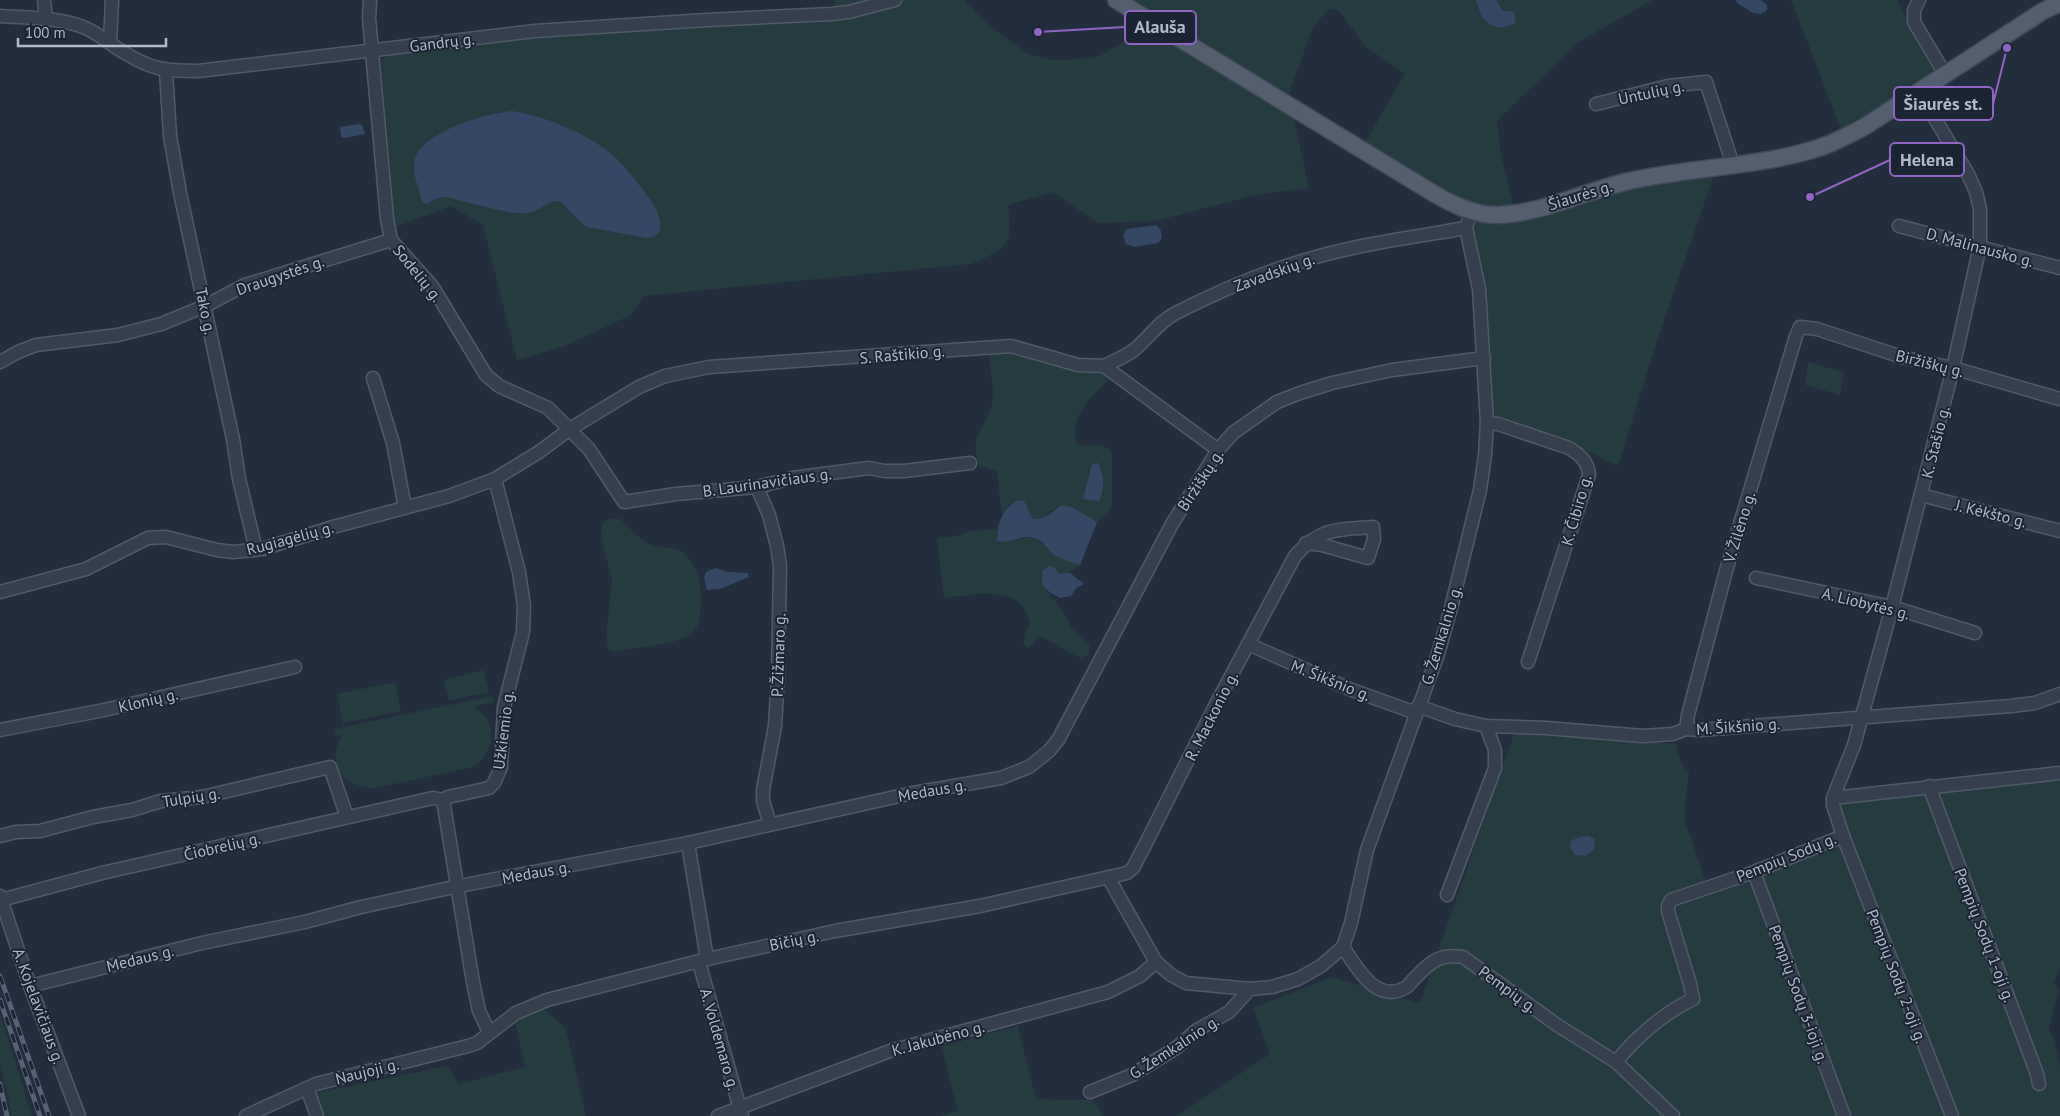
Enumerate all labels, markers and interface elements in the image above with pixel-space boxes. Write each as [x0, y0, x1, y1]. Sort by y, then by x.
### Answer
callout: Alauša [1125, 11, 1196, 44]
scale bar [18, 15, 165, 47]
text: Alauša [1134, 15, 1186, 38]
text: 100 m [25, 23, 66, 42]
street label: Gandrų g. [408, 28, 476, 56]
street label: Untulių g. [1616, 75, 1686, 109]
callout: Šiaurės st. [1894, 87, 1993, 120]
text: Šiaurės st. [1904, 92, 1982, 115]
callout: Helena [1890, 143, 1964, 176]
text: Helena [1900, 148, 1954, 171]
street label: Šiaurės g. [1546, 176, 1614, 214]
street label: D. Malinausko g. [1924, 223, 2036, 271]
street label: Sodelių g. [389, 240, 447, 306]
street label: Zavadskių g. [1231, 248, 1317, 296]
street label: Draugystės g. [233, 251, 327, 299]
street label: Tako g. [191, 286, 221, 336]
street label: S. Raštikio g. [859, 340, 945, 368]
street label: Biržiškų g. [1894, 345, 1966, 381]
street label: K. Stašio g. [1916, 404, 1954, 480]
street label: Biržiškų g. [1173, 445, 1227, 515]
street label: B. Laurinavičiaus g. [701, 463, 833, 501]
street label: K. Čibiro g. [1556, 472, 1596, 548]
street label: V. Žilėno g. [1718, 489, 1759, 566]
street label: J. Kėkšto g. [1952, 494, 2029, 532]
street label: Rugiagėlių g. [244, 517, 336, 559]
street label: A. Liobytės g. [1820, 582, 1912, 624]
street label: G. Žemkalnio g. [1416, 583, 1466, 687]
street label: P. Žižmaro g. [767, 612, 789, 698]
street label: M. Šikšnio g. [1288, 655, 1374, 705]
street label: R. Mackonio g. [1180, 668, 1242, 764]
street label: Klonių g. [116, 683, 180, 717]
street label: Užkiemio g. [488, 689, 518, 771]
street label: M. Šikšnio g. [1695, 713, 1781, 739]
street label: Medaus g. [896, 774, 968, 806]
street label: Tulpių g. [161, 783, 221, 811]
street label: Čiobrelių g. [182, 827, 262, 865]
street label: Pempių Sodų g. [1733, 828, 1839, 886]
street label: Medaus g. [500, 856, 572, 888]
street label: Pempių Sodų 1-oji g. [1950, 865, 2020, 1005]
street label: Pempių Sodų 2-oji g. [1862, 906, 1932, 1046]
street label: Pempių Sodų 3-ioji g. [1765, 922, 1833, 1066]
street label: Bičių g. [767, 925, 821, 955]
street label: Medaus g. [104, 940, 176, 976]
street label: A. Kojelavičiaus g. [9, 945, 69, 1067]
street label: Pempių g. [1475, 961, 1541, 1017]
street label: A. Voldemaro g. [696, 986, 744, 1092]
street label: G. Žemkalnio g. [1125, 1011, 1223, 1083]
street label: K. Jakubėno g. [889, 1016, 987, 1060]
street label: Naujoji g. [333, 1053, 401, 1089]

